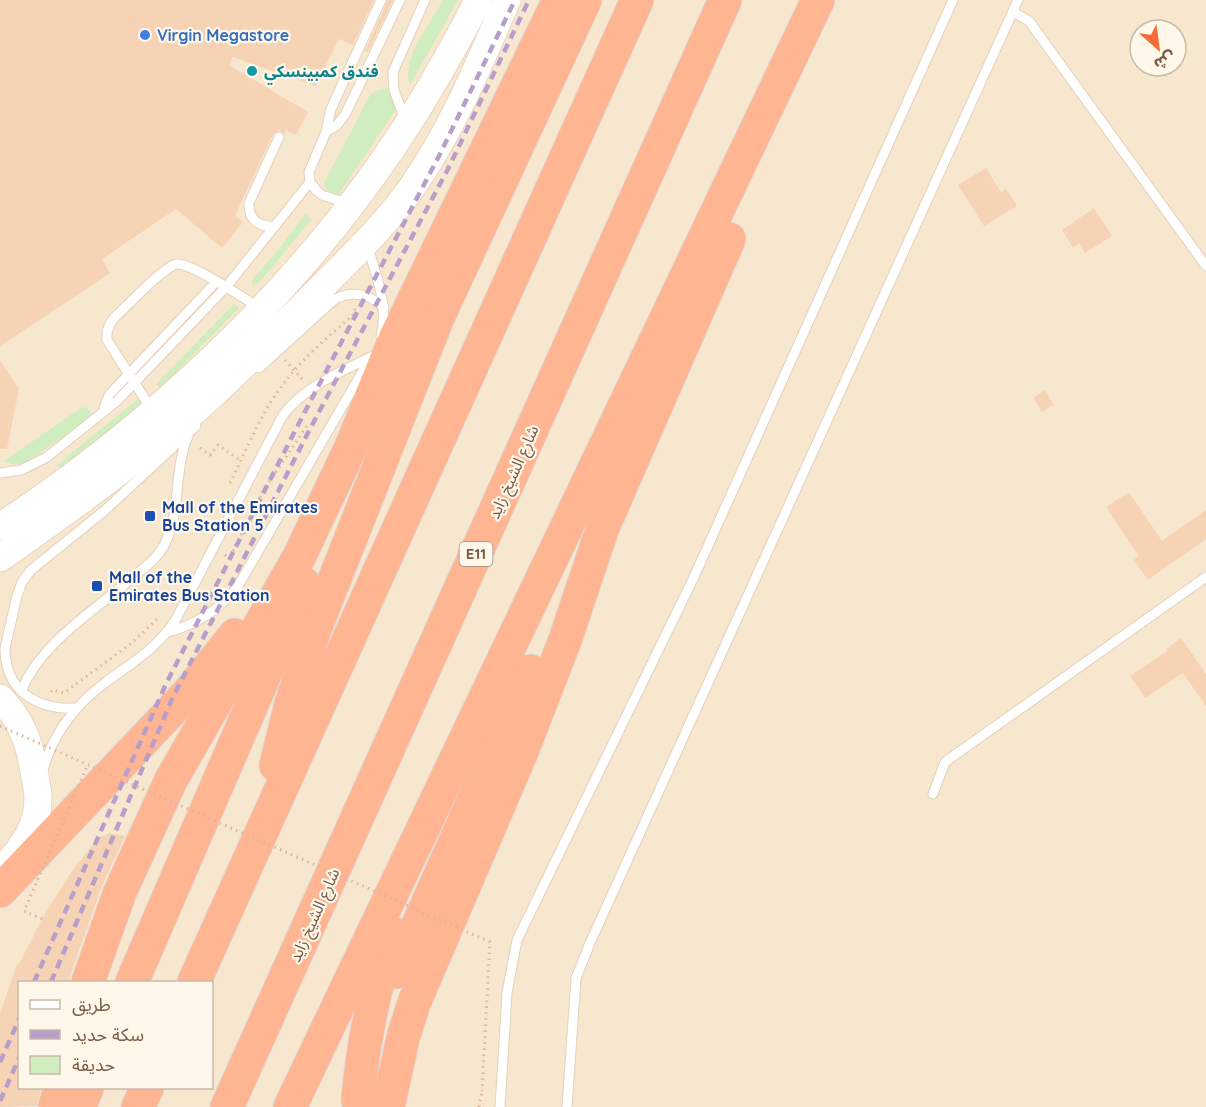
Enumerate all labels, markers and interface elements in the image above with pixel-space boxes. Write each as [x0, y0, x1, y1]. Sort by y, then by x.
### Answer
north arrow [1128, 18, 1188, 78]
place label: Virgin Megastore [157, 25, 289, 45]
marker: Virgin Megastore [138, 28, 152, 42]
text: ش [1151, 47, 1179, 75]
place label: فندق كمبينسكي [264, 61, 378, 85]
marker: فندق كمبينسكي [245, 64, 259, 78]
street label: شارع الشيخ زايد [483, 422, 545, 523]
place label: Mall of the Emirates Bus Station 5 [162, 497, 318, 535]
marker: Mall of the Emirates Bus Station 5 [143, 509, 157, 523]
road number: E11 [460, 542, 492, 566]
place label: Mall of the Emirates Bus Station [109, 567, 270, 605]
marker: Mall of the Emirates Bus Station [90, 579, 104, 593]
street label: شارع الشيخ زايد [284, 865, 346, 966]
legend [18, 981, 213, 1089]
text: طريق [72, 993, 111, 1016]
text: سكة حديد [72, 1023, 144, 1046]
text: حديقة [72, 1053, 115, 1076]

